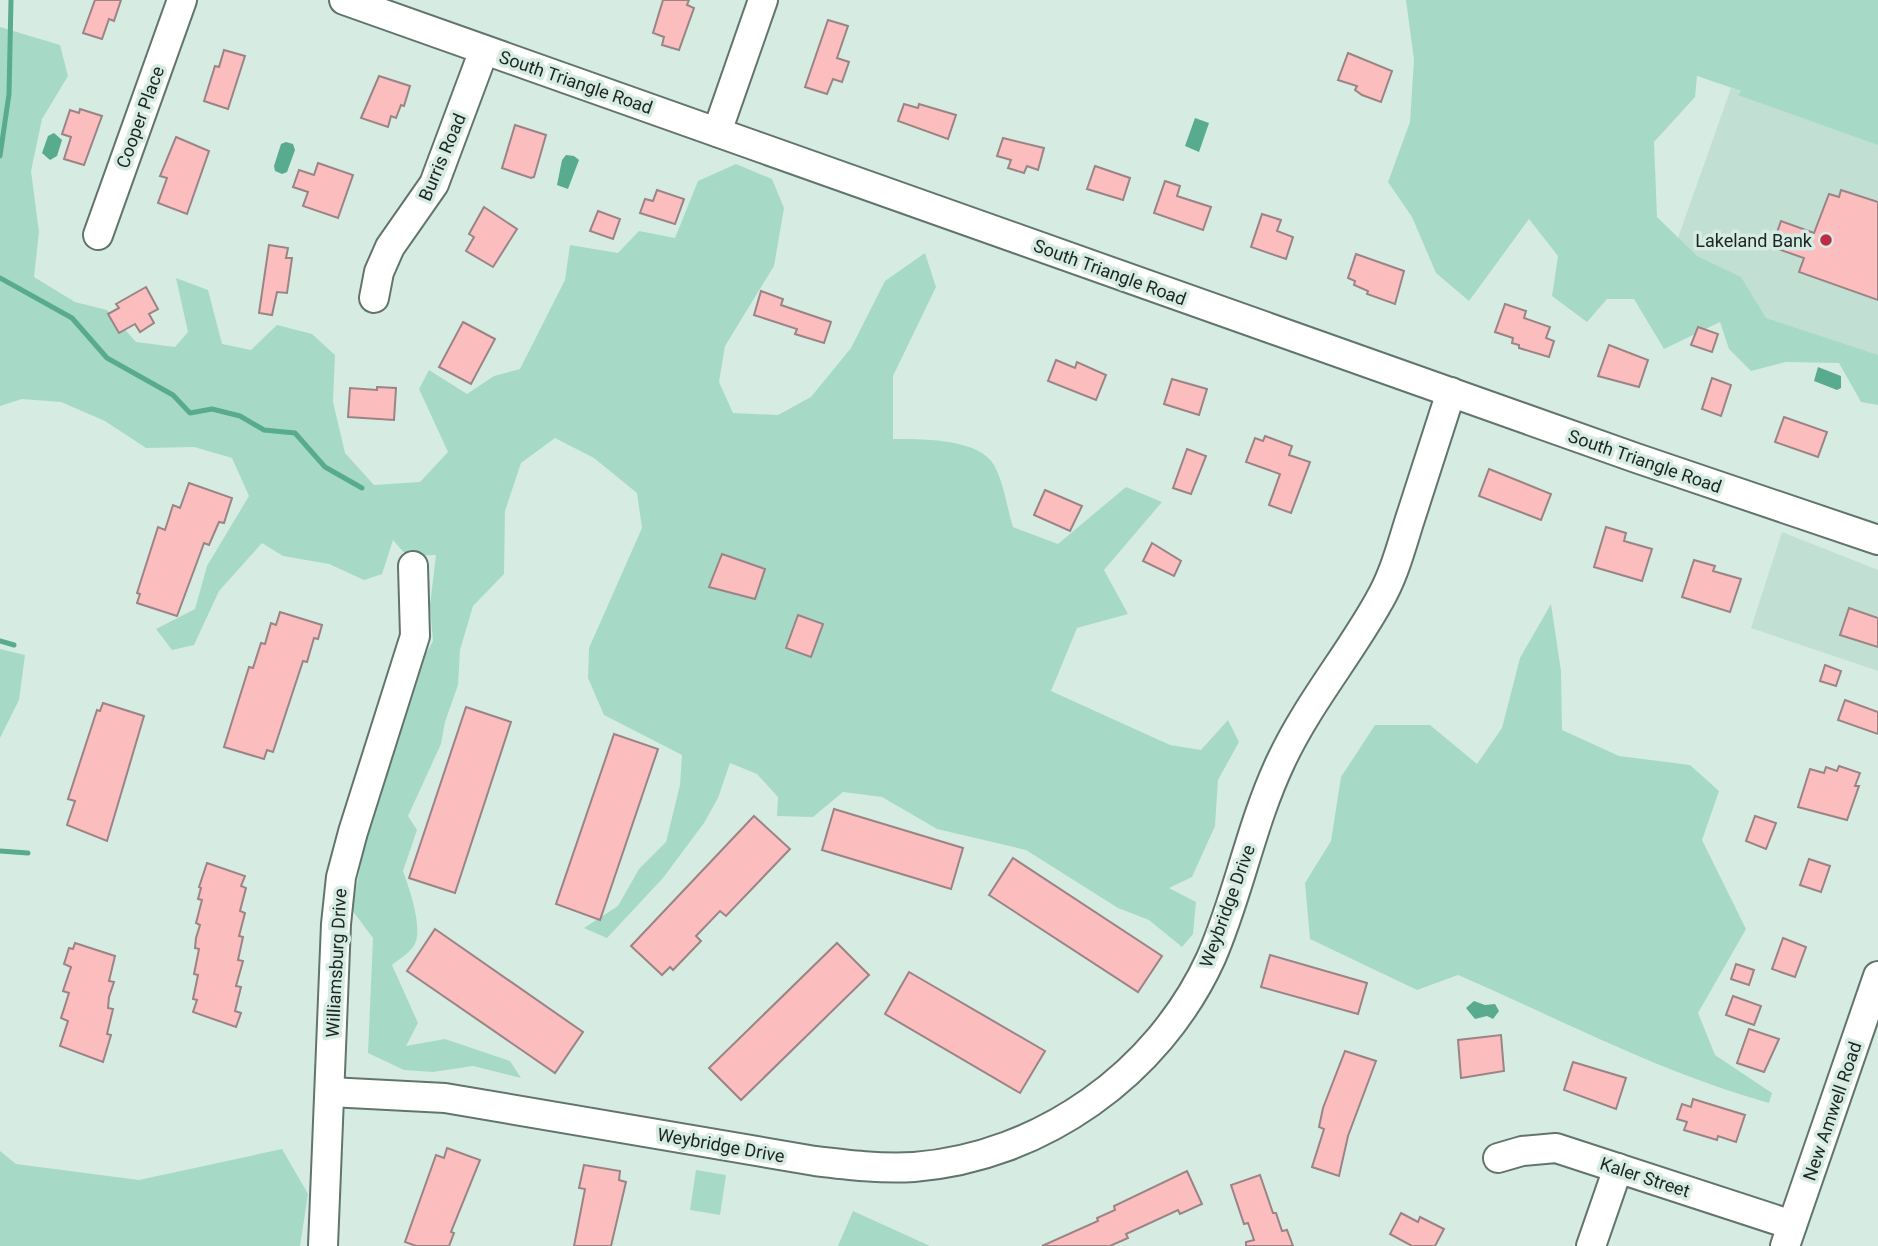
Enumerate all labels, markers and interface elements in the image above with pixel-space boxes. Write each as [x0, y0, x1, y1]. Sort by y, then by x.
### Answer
street label: South Triangle Road [497, 46, 655, 118]
street label: Cooper Place [112, 63, 168, 171]
street label: Burris Road [414, 110, 470, 204]
place label: Lakeland Bank [1695, 230, 1813, 251]
marker: Lakeland Bank [1818, 232, 1834, 248]
street label: South Triangle Road [1031, 235, 1189, 309]
street label: South Triangle Road [1566, 425, 1724, 497]
street label: Weybridge Drive [1195, 842, 1259, 970]
street label: Williamsburg Drive [322, 888, 350, 1038]
street label: New Amwell Road [1798, 1039, 1866, 1183]
street label: Weybridge Drive [656, 1123, 786, 1167]
street label: Kaler Street [1598, 1153, 1693, 1201]

